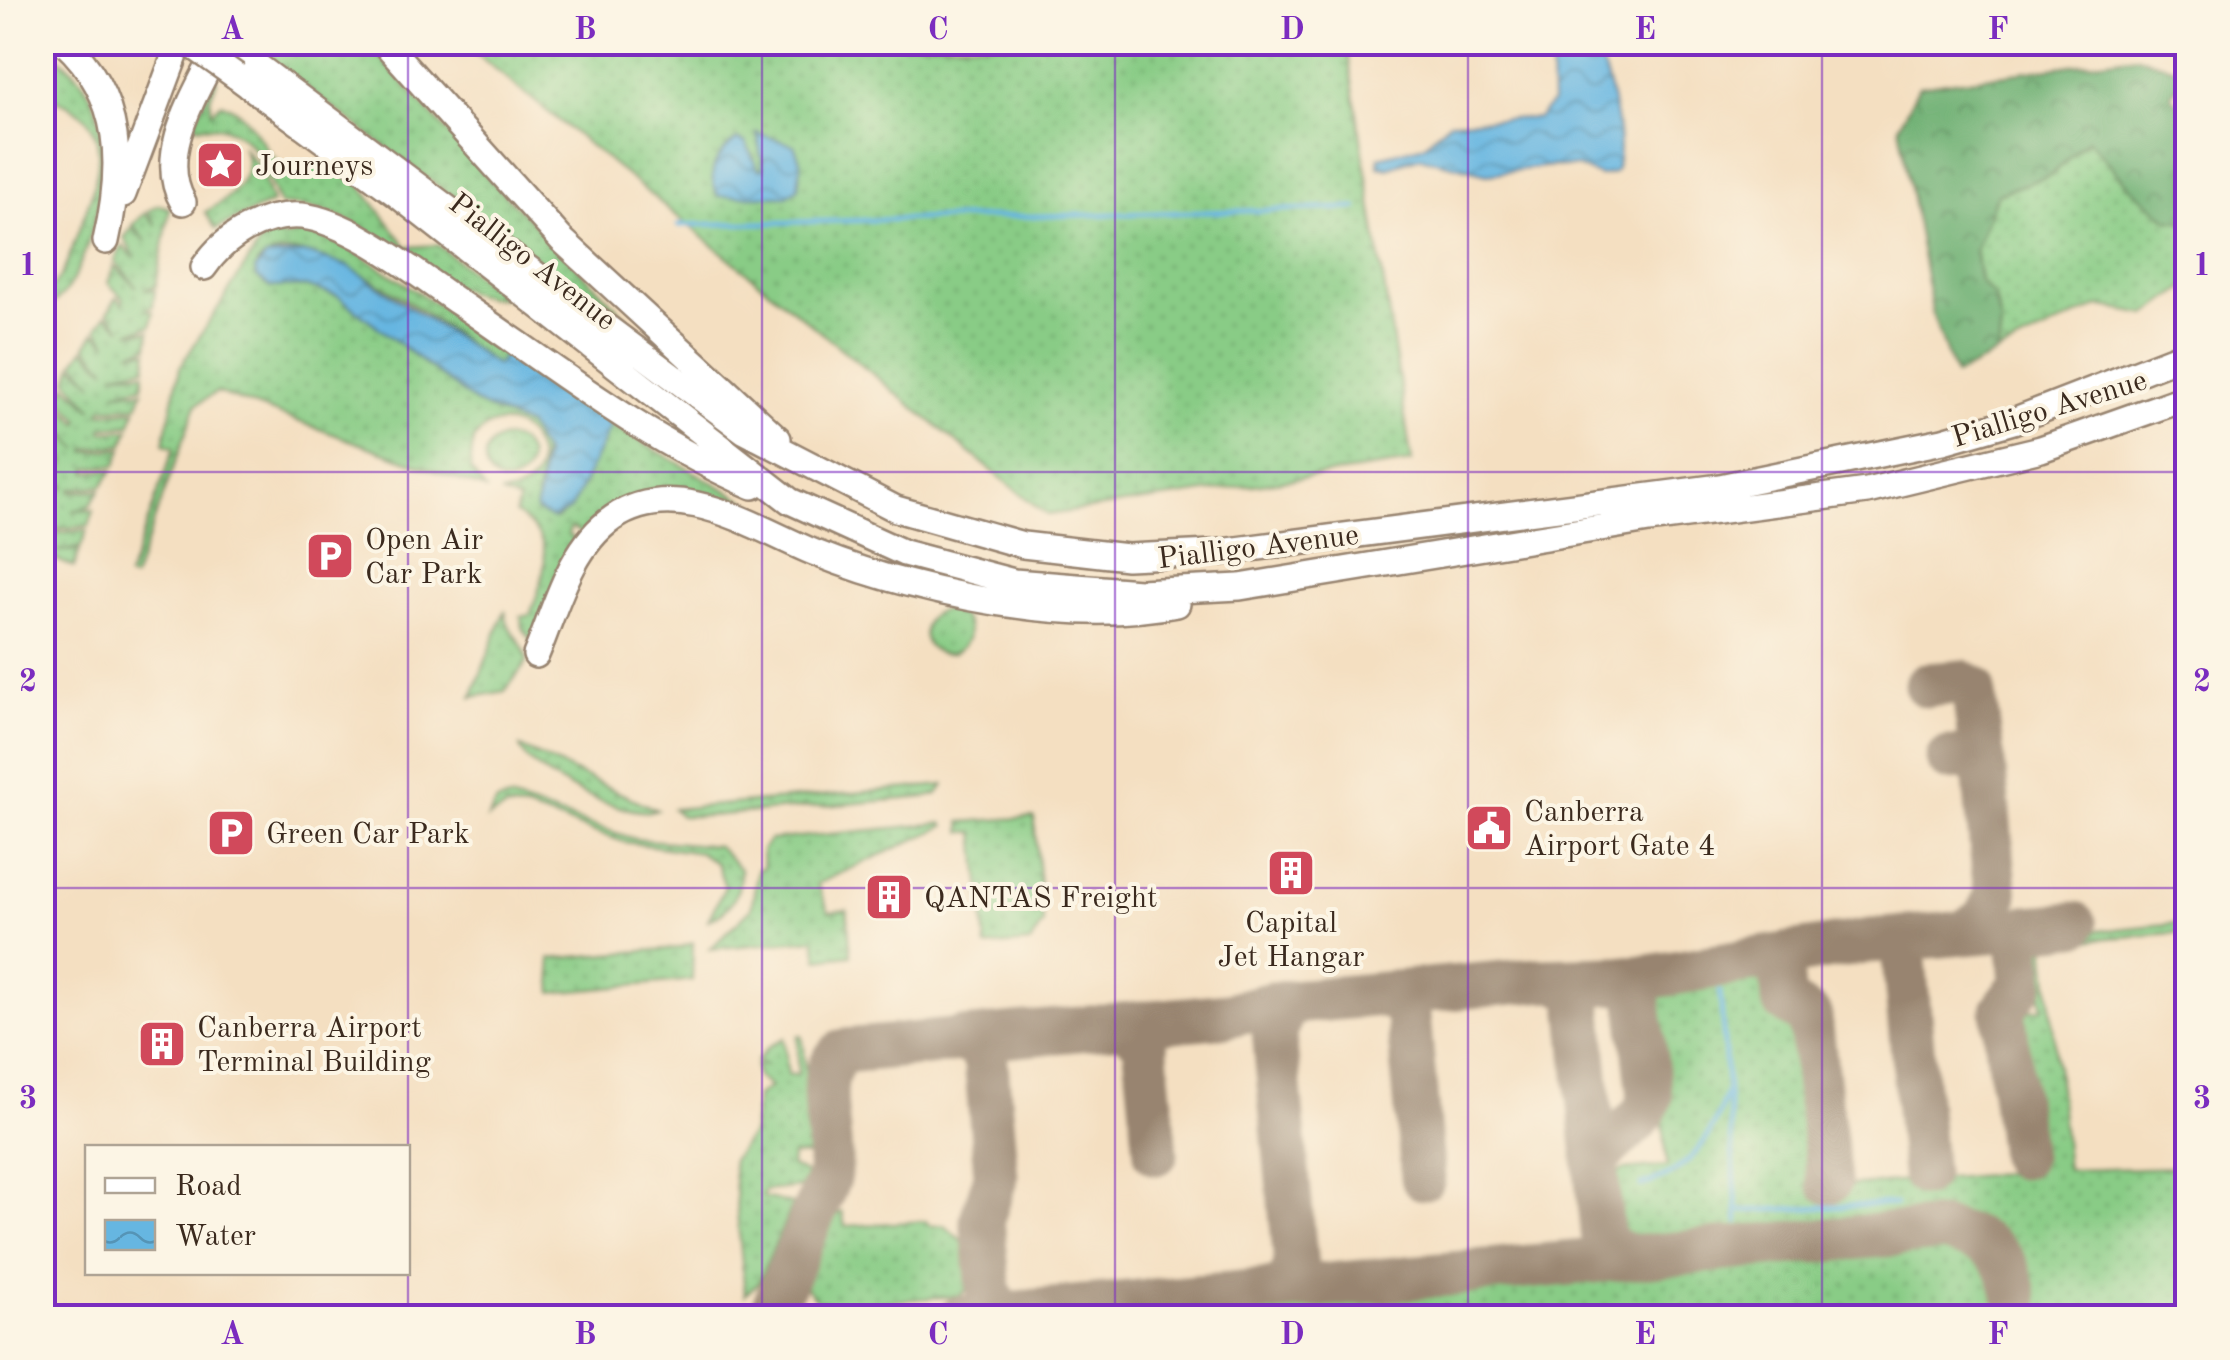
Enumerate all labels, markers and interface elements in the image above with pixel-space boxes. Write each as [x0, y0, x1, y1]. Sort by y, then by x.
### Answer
text: A [220, 15, 244, 47]
text: B [574, 15, 596, 47]
text: C [927, 15, 949, 47]
text: D [1279, 15, 1305, 47]
text: E [1634, 15, 1656, 47]
text: F [1987, 15, 2009, 47]
place icon: Journeys [194, 139, 246, 191]
place label: Journeys [255, 152, 373, 182]
street label: Pialligo Avenue [443, 188, 621, 337]
text: 1 [19, 251, 37, 283]
text: 1 [2193, 251, 2211, 283]
street label: Pialligo Avenue [1948, 366, 2151, 454]
street label: Pialligo Avenue [1156, 521, 1361, 575]
place label: Open Air Car Park [365, 526, 483, 590]
parking icon: Open Air Car Park [304, 530, 356, 582]
text: 2 [19, 667, 37, 699]
text: 2 [2193, 667, 2211, 699]
place label: Canberra Airport Gate 4 [1524, 798, 1715, 862]
public building icon: Canberra Airport Gate 4 [1463, 802, 1515, 854]
parking icon: Green Car Park [205, 807, 257, 859]
place label: Green Car Park [266, 820, 470, 850]
building icon: Capital Jet Hangar [1265, 847, 1317, 899]
building icon: QANTAS Freight [863, 871, 915, 923]
place label: QANTAS Freight [924, 884, 1157, 914]
place label: Capital Jet Hangar [1218, 909, 1364, 973]
place label: Canberra Airport Terminal Building [197, 1014, 431, 1078]
building icon: Canberra Airport Terminal Building [136, 1018, 188, 1070]
text: 3 [19, 1084, 37, 1116]
text: 3 [2193, 1084, 2211, 1116]
legend [85, 1145, 410, 1275]
text: Road [175, 1172, 242, 1202]
text: Water [175, 1222, 256, 1252]
text: A [220, 1320, 244, 1352]
text: B [574, 1320, 596, 1352]
text: C [927, 1320, 949, 1352]
text: D [1279, 1320, 1305, 1352]
text: E [1634, 1320, 1656, 1352]
text: F [1987, 1320, 2009, 1352]

